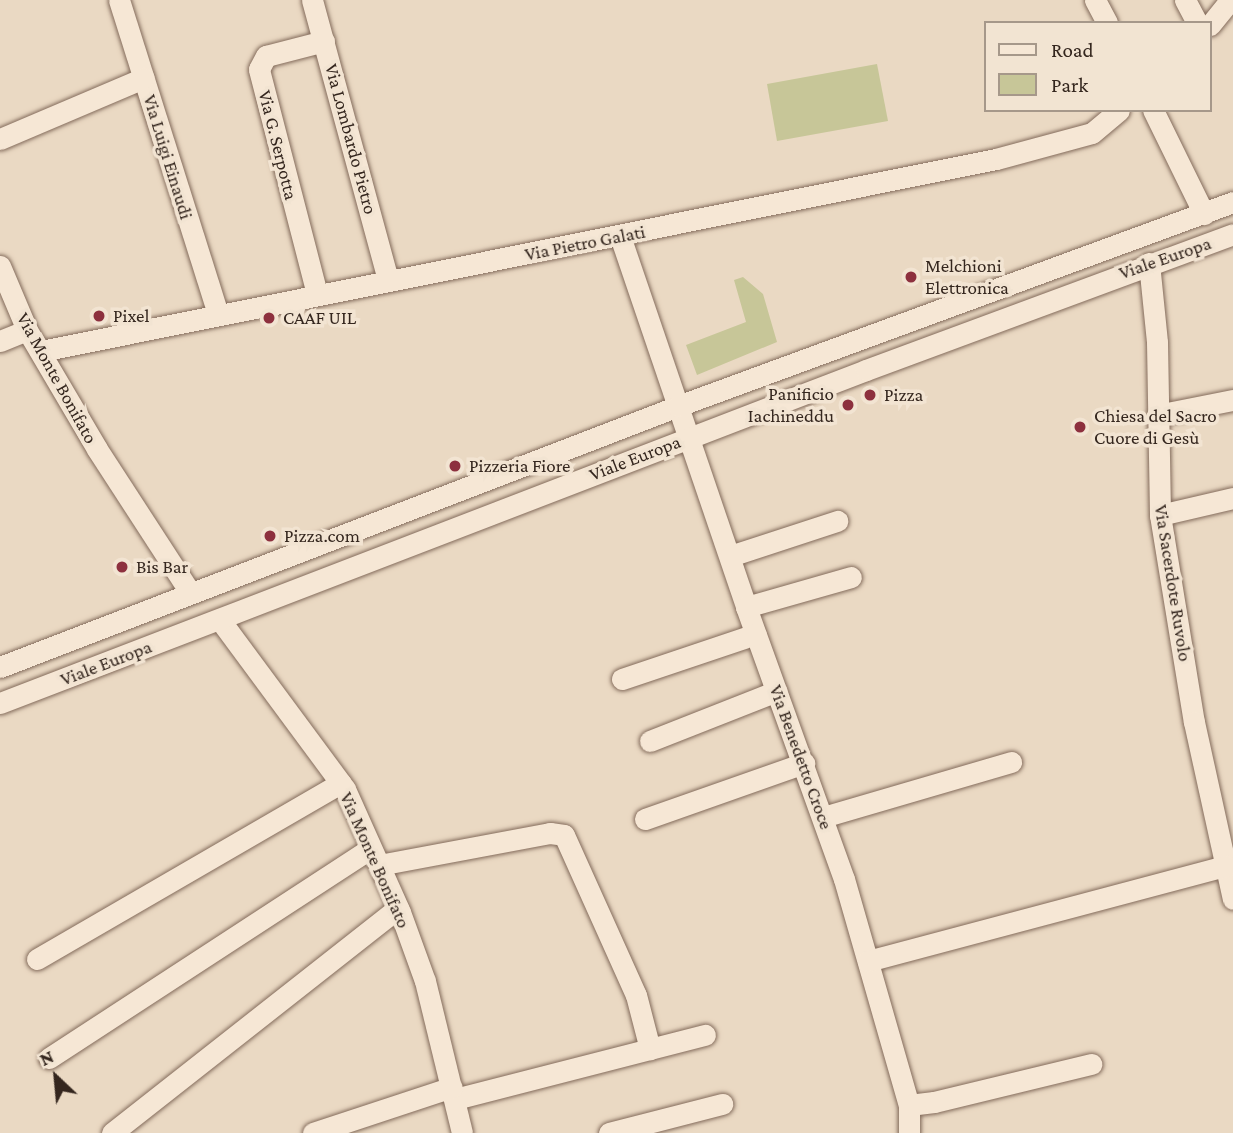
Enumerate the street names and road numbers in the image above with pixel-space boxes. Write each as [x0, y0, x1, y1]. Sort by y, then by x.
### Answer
street label: Via Lombardo Pietro [320, 61, 382, 217]
street label: Via G. Serpotta [253, 88, 303, 202]
street label: Via Luigi Einaudi [138, 92, 198, 222]
street label: Via Pietro Galati [523, 220, 647, 266]
street label: Viale Europa [1116, 232, 1214, 284]
street label: Via Monte Bonifato [12, 308, 102, 448]
street label: Viale Europa [586, 430, 684, 486]
street label: Via Sacerdote Ruvolo [1149, 503, 1197, 663]
street label: Viale Europa [57, 635, 155, 691]
street label: Via Benedetto Croce [764, 682, 838, 832]
street label: Via Monte Bonifato [335, 789, 415, 931]

